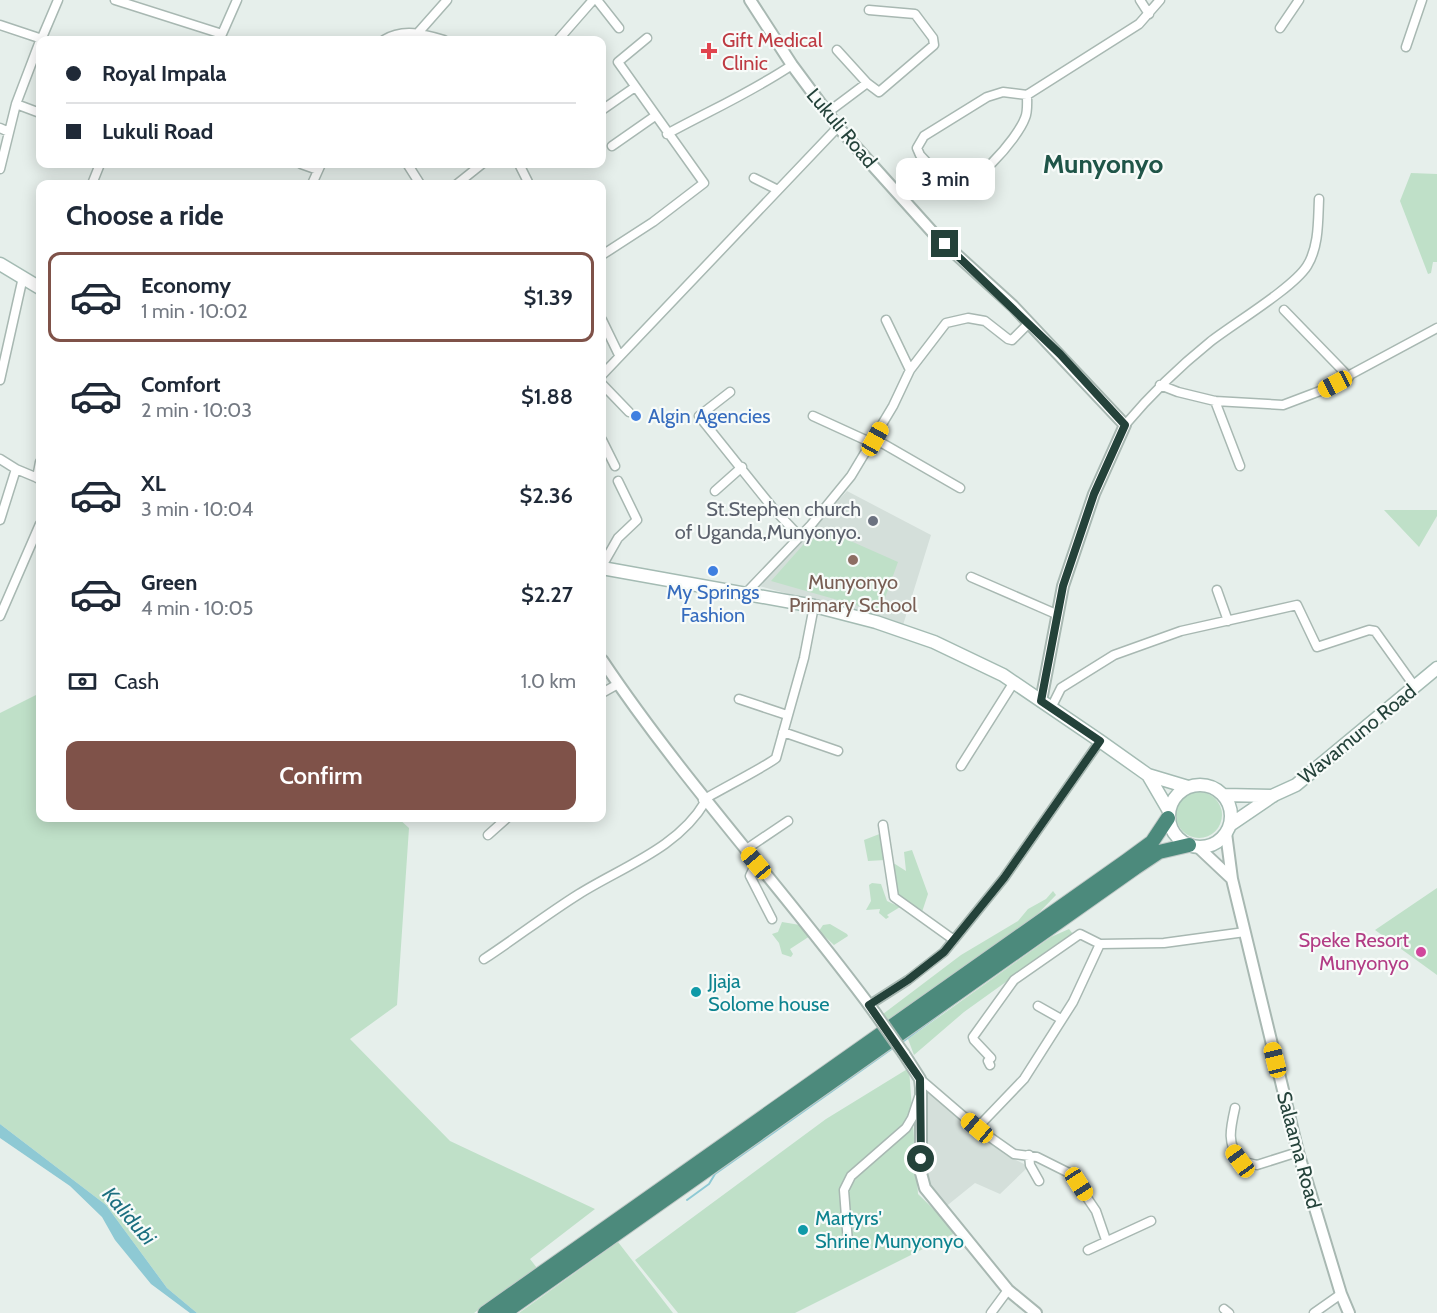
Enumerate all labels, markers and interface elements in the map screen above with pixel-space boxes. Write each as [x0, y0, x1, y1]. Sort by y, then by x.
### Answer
place label: Gift Medical Clinic [722, 28, 823, 75]
marker: Gift Medical Clinic [700, 42, 718, 60]
text: Royal Impala [102, 60, 226, 87]
street label: Lukuli Road [802, 83, 882, 173]
text: Lukuli Road [102, 118, 213, 145]
district label: Munyonyo [1043, 148, 1163, 180]
callout: 3 min [896, 157, 994, 199]
text: 3 min [921, 167, 970, 191]
text: Choose a ride [66, 199, 224, 232]
route end [931, 230, 958, 257]
icon: car [69, 270, 123, 324]
text: Economy [141, 272, 231, 299]
text: $1.39 [523, 284, 573, 311]
text: 1 min · 10:02 [141, 299, 248, 323]
car [1315, 368, 1355, 400]
icon: car [69, 369, 123, 423]
text: Comfort [141, 371, 220, 398]
text: $1.88 [521, 383, 573, 410]
text: 2 min · 10:03 [141, 398, 252, 422]
place label: Algin Agencies [648, 404, 771, 428]
marker: Algin Agencies [629, 409, 643, 423]
car [858, 419, 892, 459]
icon: car [69, 468, 123, 522]
text: XL [141, 470, 166, 497]
text: $2.36 [520, 482, 573, 509]
text: 3 min · 10:04 [141, 497, 253, 521]
place label: St.Stephen church of Uganda,Munyonyo. [675, 497, 861, 544]
marker: St.Stephen church of Uganda,Munyonyo. [866, 514, 880, 528]
marker: Munyonyo Primary School [846, 553, 860, 567]
marker: My Springs Fashion [706, 564, 720, 578]
icon: car [69, 567, 123, 621]
text: Green [141, 569, 197, 596]
place label: Munyonyo Primary School [789, 570, 917, 617]
place label: My Springs Fashion [666, 580, 760, 627]
text: $2.27 [521, 581, 573, 608]
text: 4 min · 10:05 [141, 596, 253, 620]
icon: cash [66, 665, 99, 698]
text: Cash [114, 668, 159, 695]
text: 1.0 km [521, 669, 576, 693]
street label: Wavamuno Road [1293, 679, 1421, 789]
button: Confirm [66, 741, 576, 810]
car [738, 843, 774, 883]
place label: Speke Resort Munyonyo [1299, 928, 1409, 975]
marker: Speke Resort Munyonyo [1414, 945, 1428, 959]
place label: Jjaja Solome house [707, 969, 829, 1016]
marker: Jjaja Solome house [689, 985, 703, 999]
car [1262, 1040, 1288, 1080]
street label: Salaama Road [1272, 1089, 1326, 1211]
car [957, 1110, 997, 1146]
car [1222, 1141, 1258, 1181]
route start [907, 1145, 934, 1172]
car [1062, 1164, 1096, 1204]
water label: Kalidubi [97, 1182, 162, 1250]
place label: Martyrs' Shrine Munyonyo [815, 1206, 964, 1253]
marker: Martyrs' Shrine Munyonyo [796, 1223, 810, 1237]

